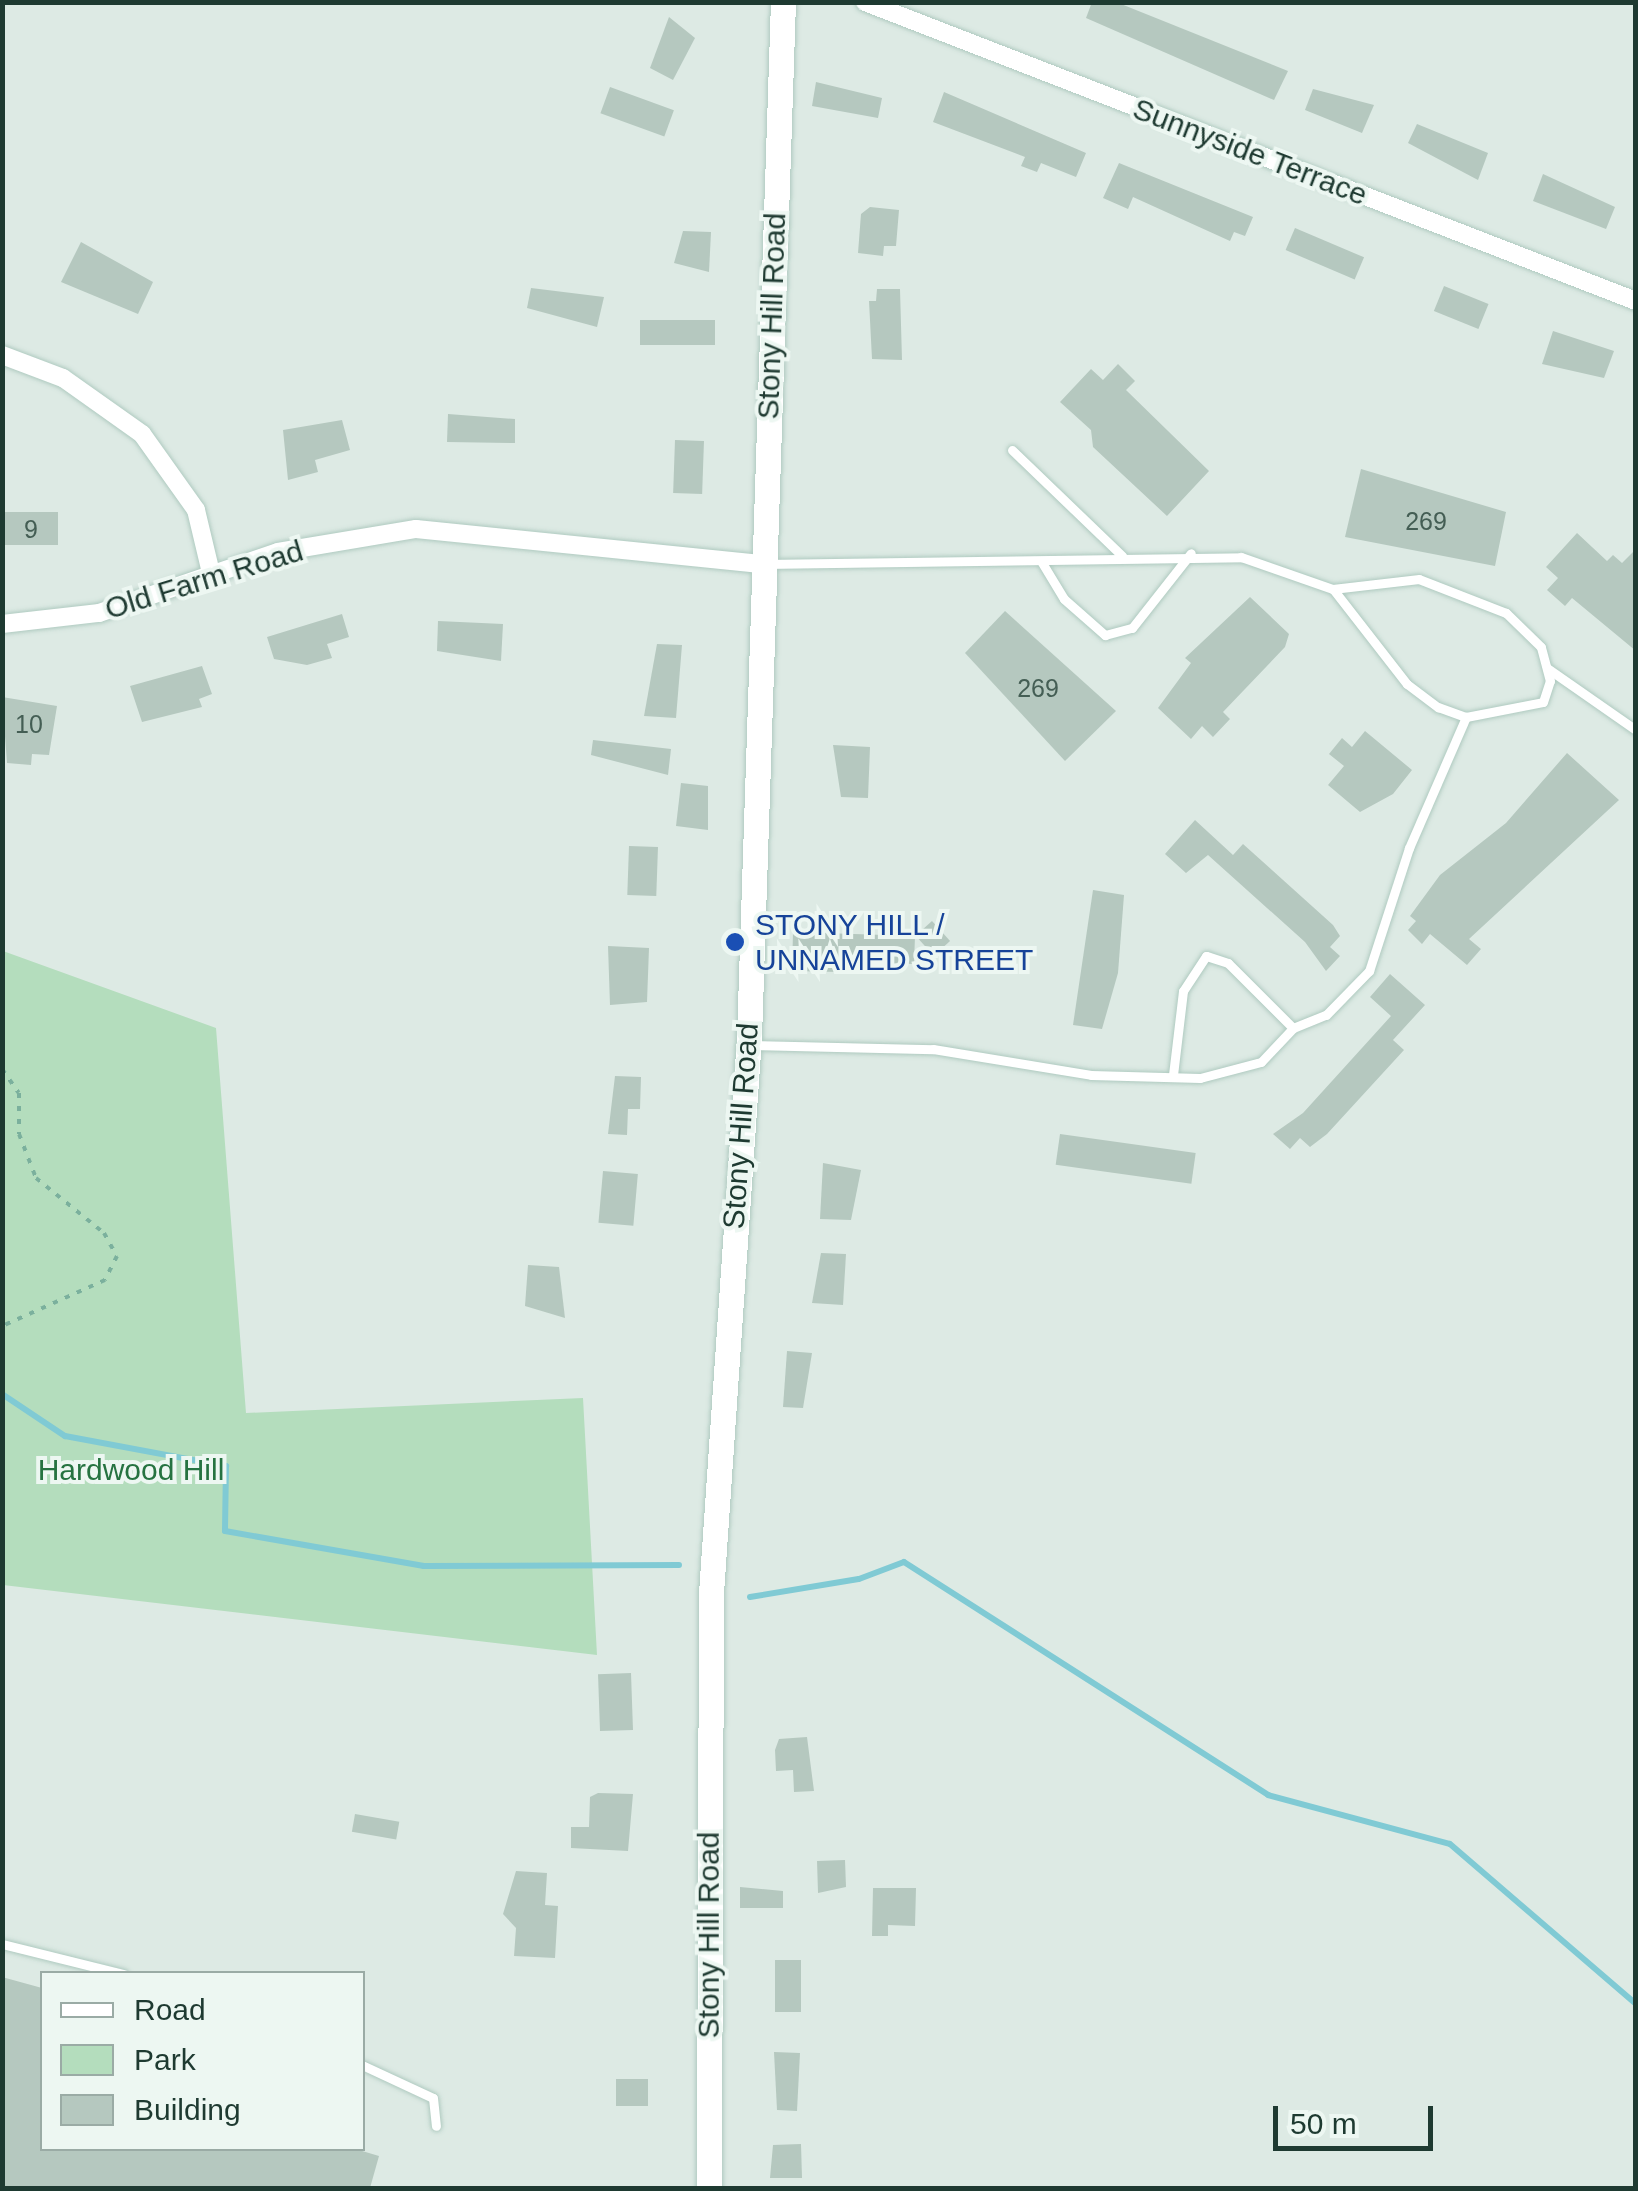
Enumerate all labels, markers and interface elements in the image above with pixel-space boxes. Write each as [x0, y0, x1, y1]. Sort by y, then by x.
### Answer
street label: Sunnyside Terrace [1128, 91, 1372, 213]
street label: Stony Hill Road [750, 212, 794, 420]
house number: 269 [1405, 506, 1447, 536]
house number: 9 [24, 514, 38, 544]
street label: Old Farm Road [101, 533, 307, 627]
house number: 269 [1017, 673, 1059, 703]
house number: 10 [15, 709, 43, 739]
place label: STONY HILL / UNNAMED STREET [755, 907, 1033, 978]
marker: STONY HILL / UNNAMED STREET [724, 931, 746, 953]
street label: Stony Hill Road [716, 1022, 766, 1230]
park label: Hardwood Hill [38, 1452, 224, 1488]
street label: Stony Hill Road [691, 1832, 727, 2038]
legend [40, 1971, 365, 2151]
text: Road [134, 1993, 206, 2026]
text: Park [134, 2043, 196, 2076]
scale bar [1278, 2086, 1438, 2148]
text: Building [134, 2093, 241, 2126]
text: 50 m [1290, 2107, 1357, 2140]

